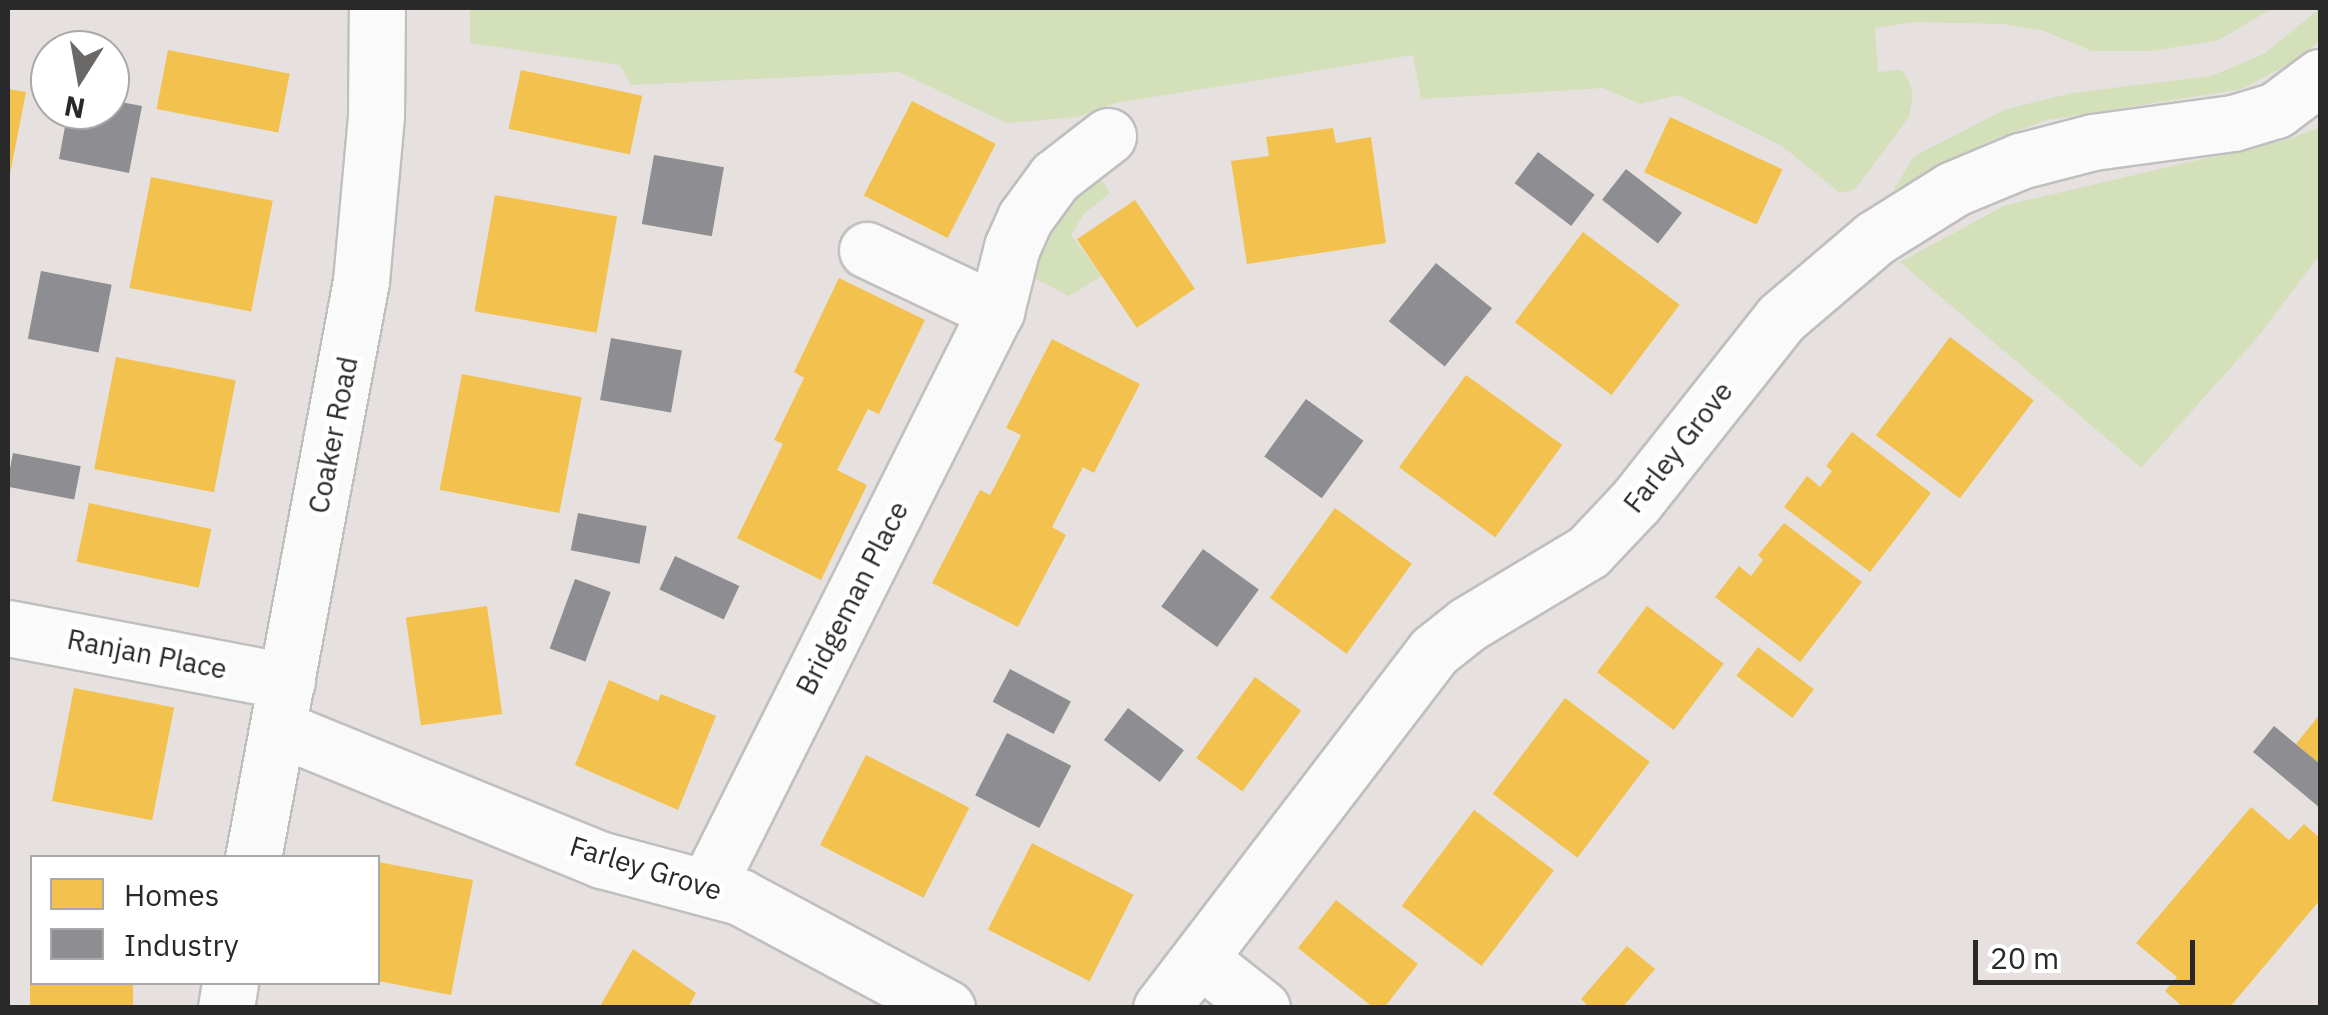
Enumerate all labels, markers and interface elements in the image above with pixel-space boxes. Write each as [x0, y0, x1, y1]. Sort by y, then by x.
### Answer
north arrow [30, 30, 130, 130]
text: N [61, 88, 88, 128]
street label: Coaker Road [301, 354, 365, 516]
street label: Farley Grove [1616, 375, 1740, 519]
street label: Bridgeman Place [789, 496, 915, 700]
street label: Ranjan Place [64, 622, 230, 686]
street label: Farley Grove [566, 829, 726, 907]
legend [30, 855, 380, 985]
text: Homes [124, 875, 219, 914]
scale bar [1978, 920, 2200, 982]
text: Industry [124, 925, 239, 964]
text: 20 m [1990, 938, 2059, 977]

